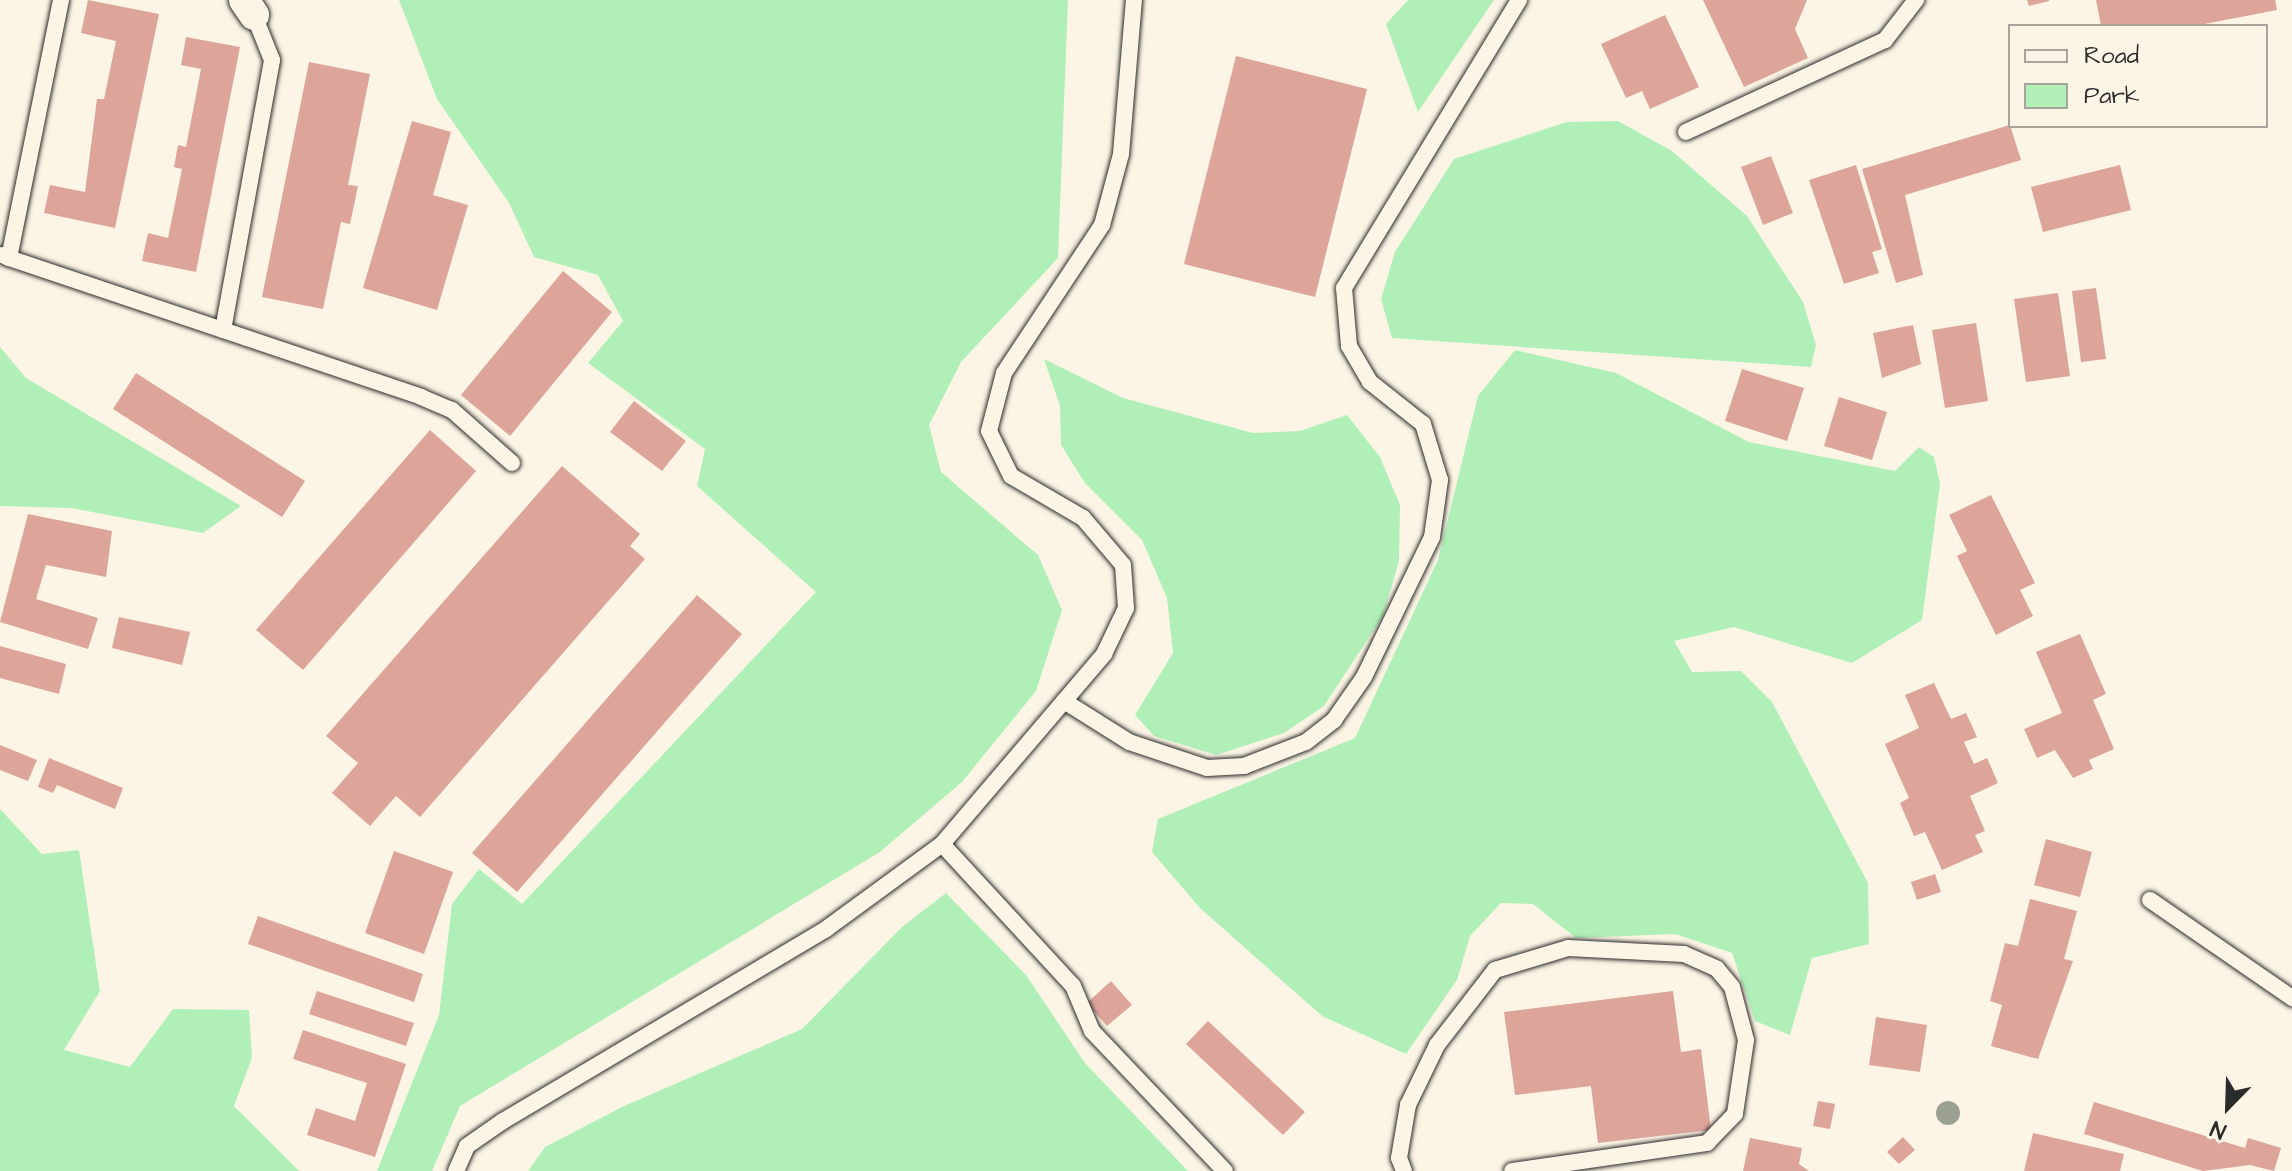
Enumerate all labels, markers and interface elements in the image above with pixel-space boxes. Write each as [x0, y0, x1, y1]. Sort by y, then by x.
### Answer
legend [2008, 24, 2268, 128]
text: Road [2084, 39, 2139, 73]
text: Park [2084, 79, 2140, 113]
north arrow [2188, 1067, 2268, 1147]
text: N [2206, 1113, 2231, 1147]

